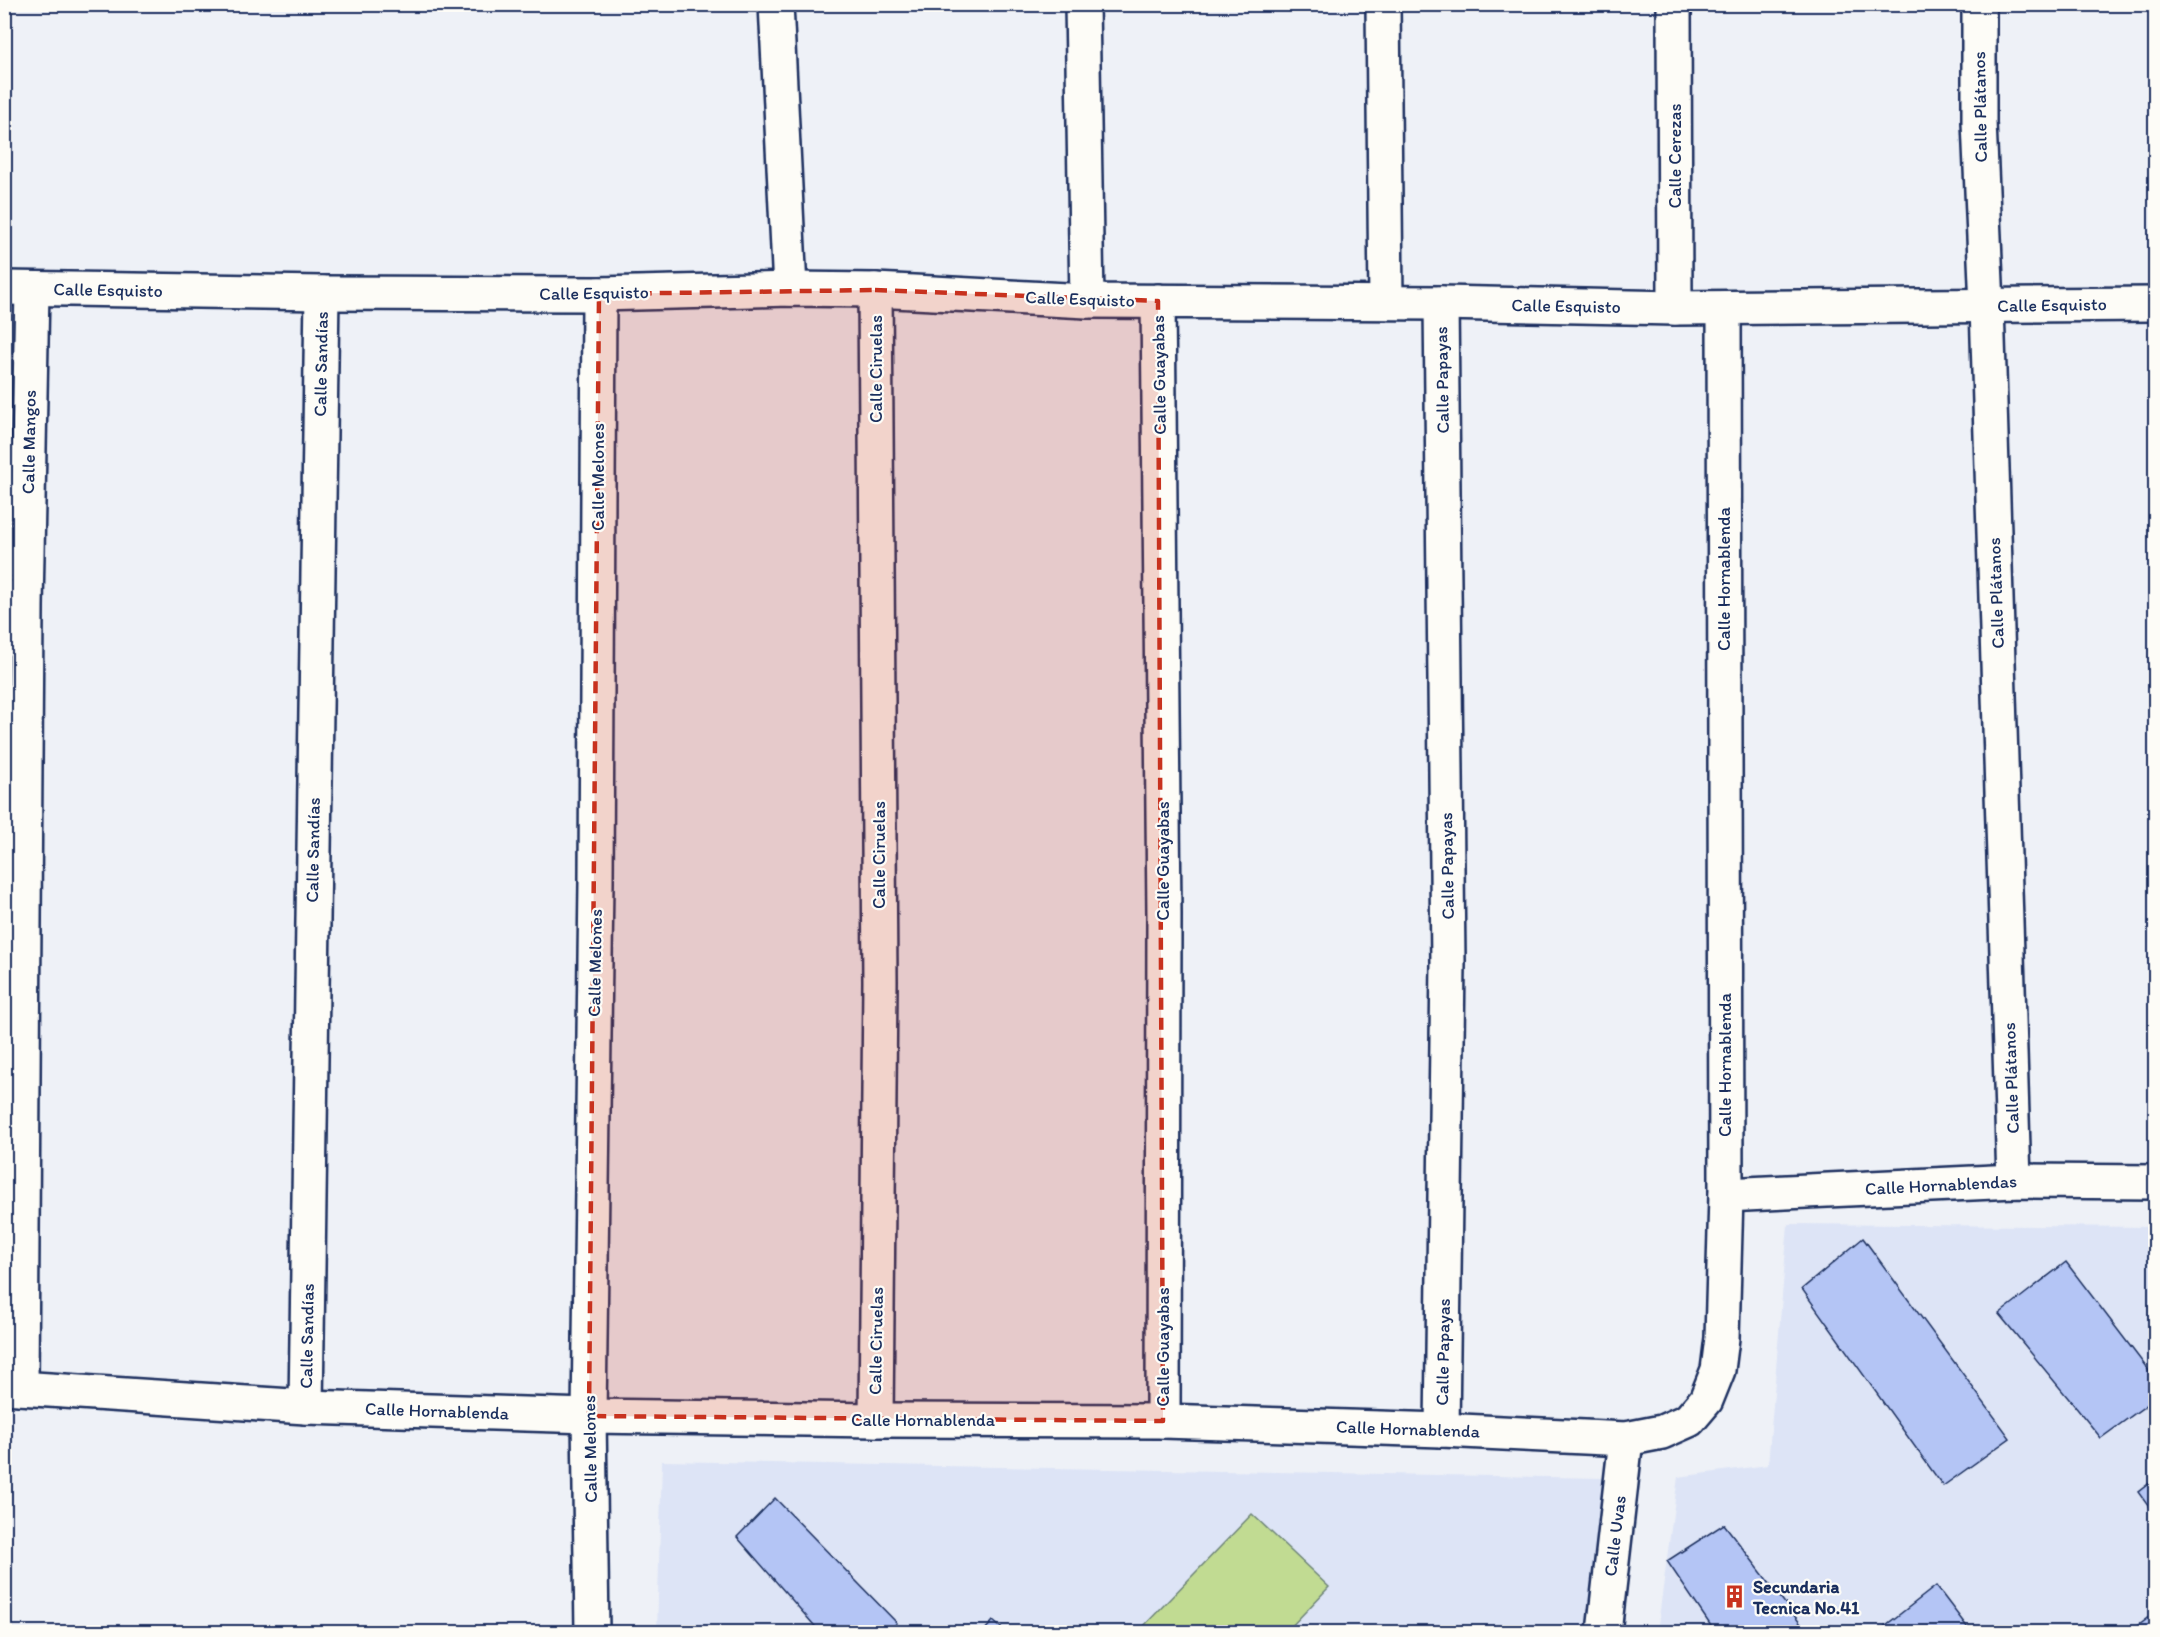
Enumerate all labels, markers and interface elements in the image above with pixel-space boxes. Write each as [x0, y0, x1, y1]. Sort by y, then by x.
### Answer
street label: Calle Plátanos [1968, 51, 1992, 163]
street label: Calle Cerezas [1664, 104, 1686, 208]
street label: Calle Esquisto [53, 278, 163, 302]
street label: Calle Esquisto [539, 281, 649, 305]
street label: Calle Esquisto [1025, 286, 1135, 312]
street label: Calle Esquisto [1997, 293, 2107, 317]
street label: Calle Esquisto [1511, 294, 1621, 318]
street label: Calle Sandías [309, 311, 333, 417]
street label: Calle Ciruelas [865, 315, 887, 423]
street label: Calle Guayabas [1147, 315, 1171, 435]
street label: Calle Papayas [1430, 326, 1454, 434]
street label: Calle Mangos [17, 390, 41, 494]
street label: Calle Melones [587, 423, 609, 531]
street label: Calle Hornablenda [1713, 506, 1735, 651]
street label: Calle Plátanos [1983, 537, 2009, 649]
street label: Calle Sandías [301, 797, 325, 903]
street label: Calle Ciruelas [868, 801, 890, 909]
street label: Calle Guayabas [1152, 801, 1174, 921]
street label: Calle Papayas [1435, 812, 1459, 920]
street label: Calle Melones [583, 909, 607, 1017]
street label: Calle Hornablenda [1714, 992, 1736, 1137]
street label: Calle Plátanos [1998, 1022, 2024, 1134]
street label: Calle Hornablendas [1864, 1170, 2018, 1200]
street label: Calle Sandías [295, 1283, 319, 1389]
street label: Calle Ciruelas [864, 1287, 888, 1395]
street label: Calle Guayabas [1152, 1287, 1174, 1407]
street label: Calle Papayas [1431, 1298, 1455, 1406]
street label: Calle Melones [578, 1395, 602, 1503]
street label: Calle Hornablenda [365, 1397, 510, 1425]
street label: Calle Hornablenda [851, 1409, 996, 1431]
street label: Calle Hornablenda [1336, 1415, 1481, 1443]
street label: Calle Uvas [1599, 1494, 1631, 1578]
place label: Secundaria Tecnica No.41 [1752, 1576, 1860, 1619]
building icon: Secundaria Tecnica No.41 [1722, 1584, 1748, 1610]

